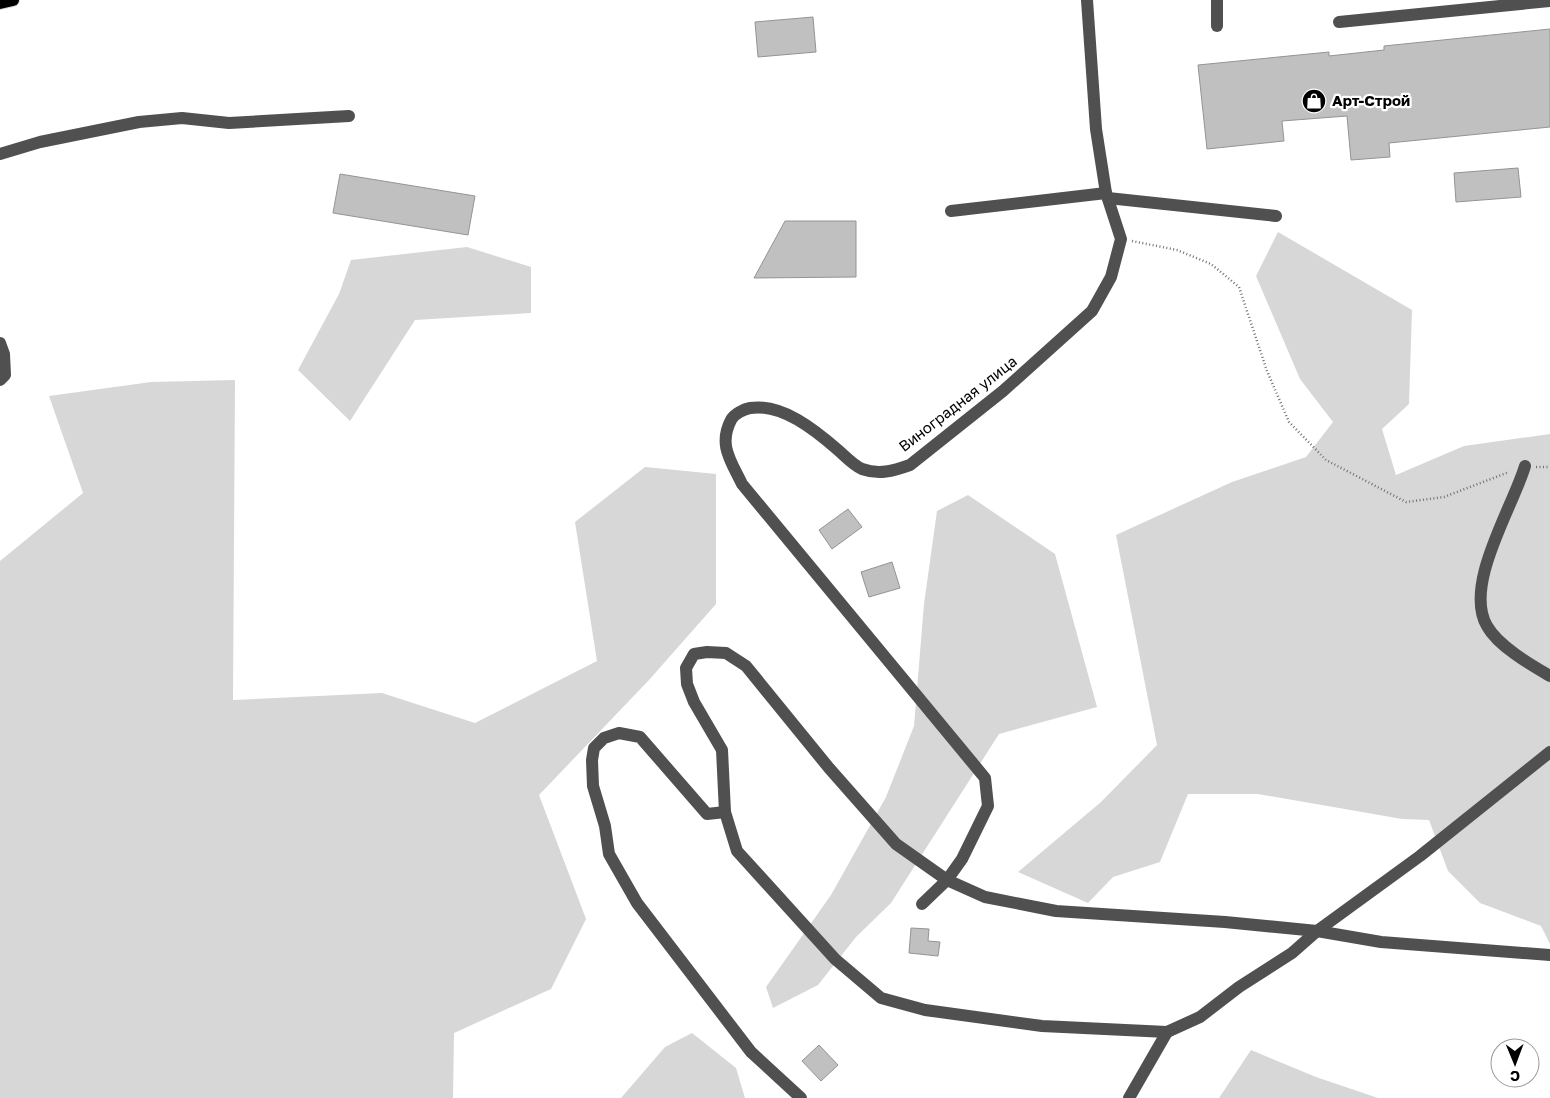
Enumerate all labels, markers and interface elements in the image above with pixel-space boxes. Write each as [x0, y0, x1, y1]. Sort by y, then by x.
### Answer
shop icon: Арт-Строй [1301, 88, 1327, 114]
place label: Арт-Строй [1332, 91, 1410, 109]
street label: Виноградная улица [895, 352, 1020, 455]
north arrow [1490, 1038, 1540, 1088]
text: С [1510, 1068, 1520, 1085]

